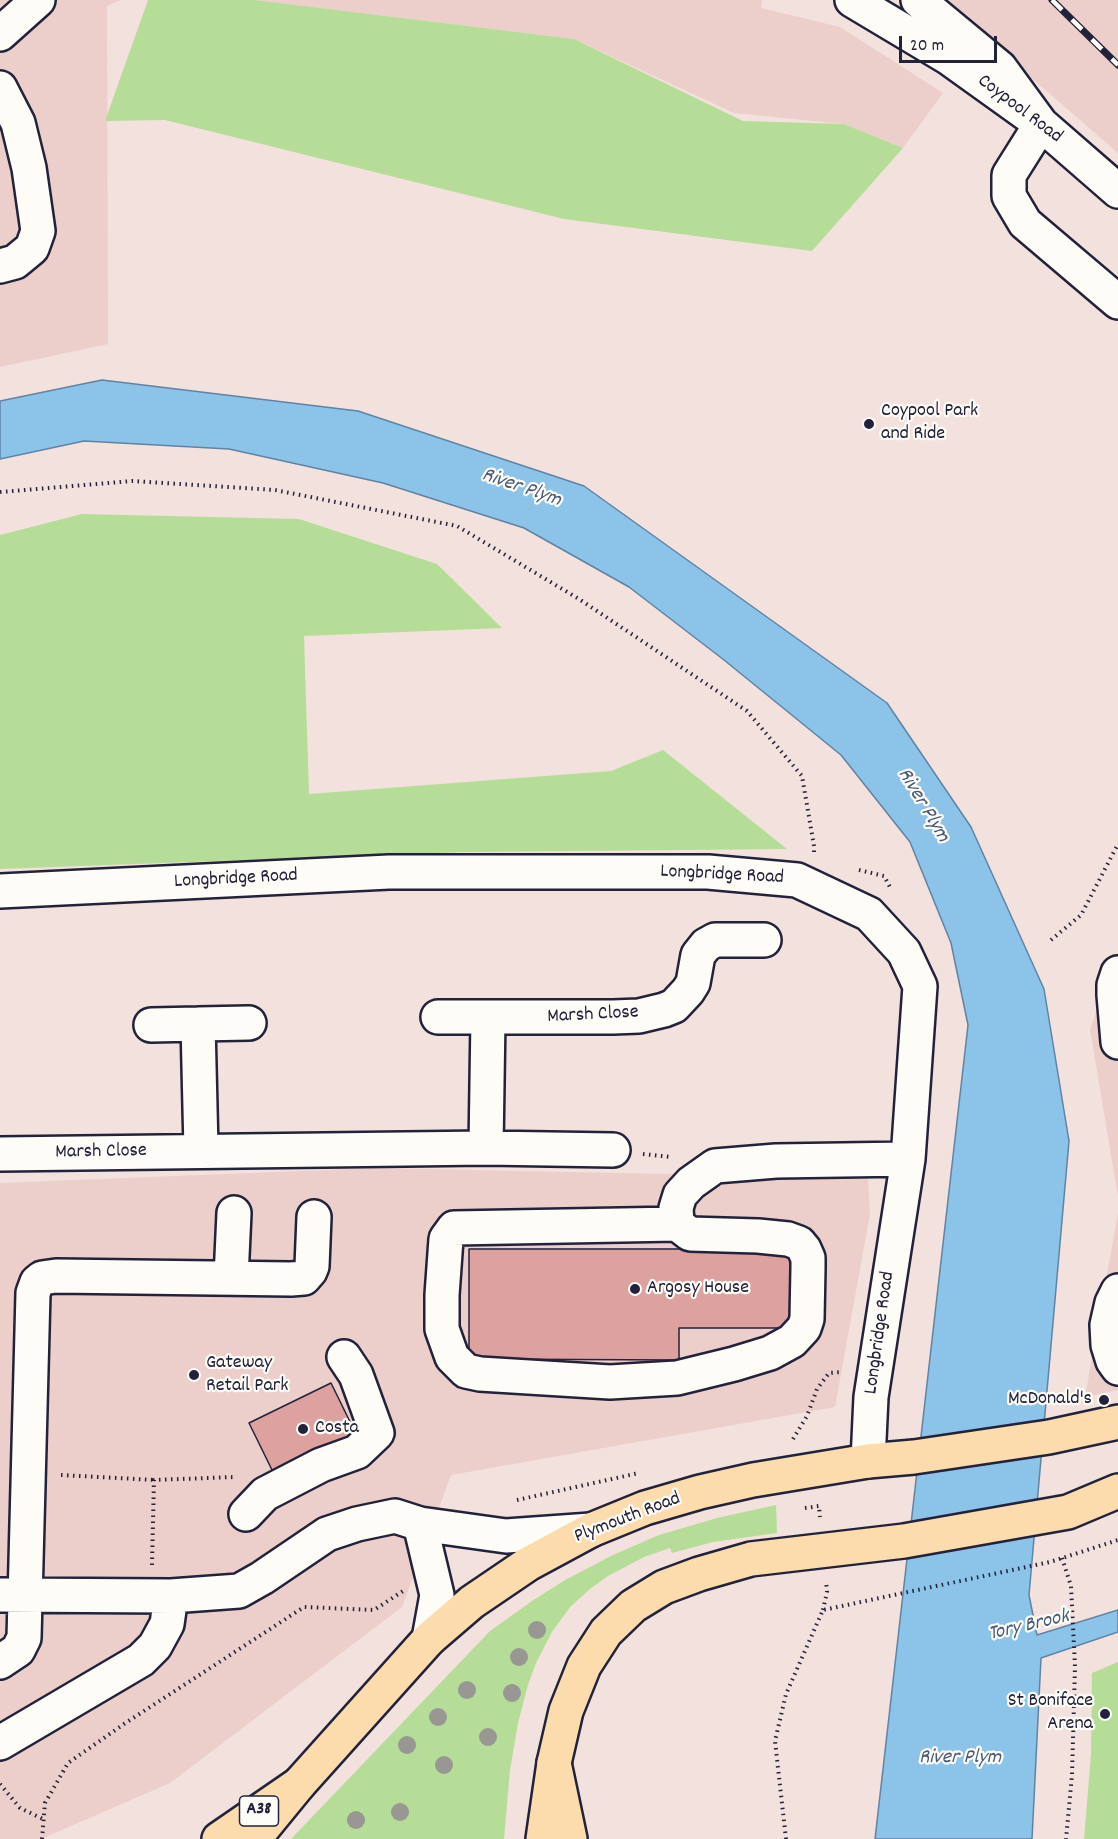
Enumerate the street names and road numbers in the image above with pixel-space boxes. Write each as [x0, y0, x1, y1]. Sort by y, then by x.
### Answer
street label: Coypool Road [972, 70, 1066, 150]
street label: Longbridge Road [660, 861, 784, 891]
street label: Longbridge Road [174, 865, 298, 895]
street label: Marsh Close [547, 1002, 639, 1030]
street label: Marsh Close [55, 1140, 147, 1166]
street label: Longbridge Road [861, 1270, 901, 1396]
street label: Plymouth Road [572, 1488, 684, 1550]
road number: A38 [240, 1796, 278, 1826]

